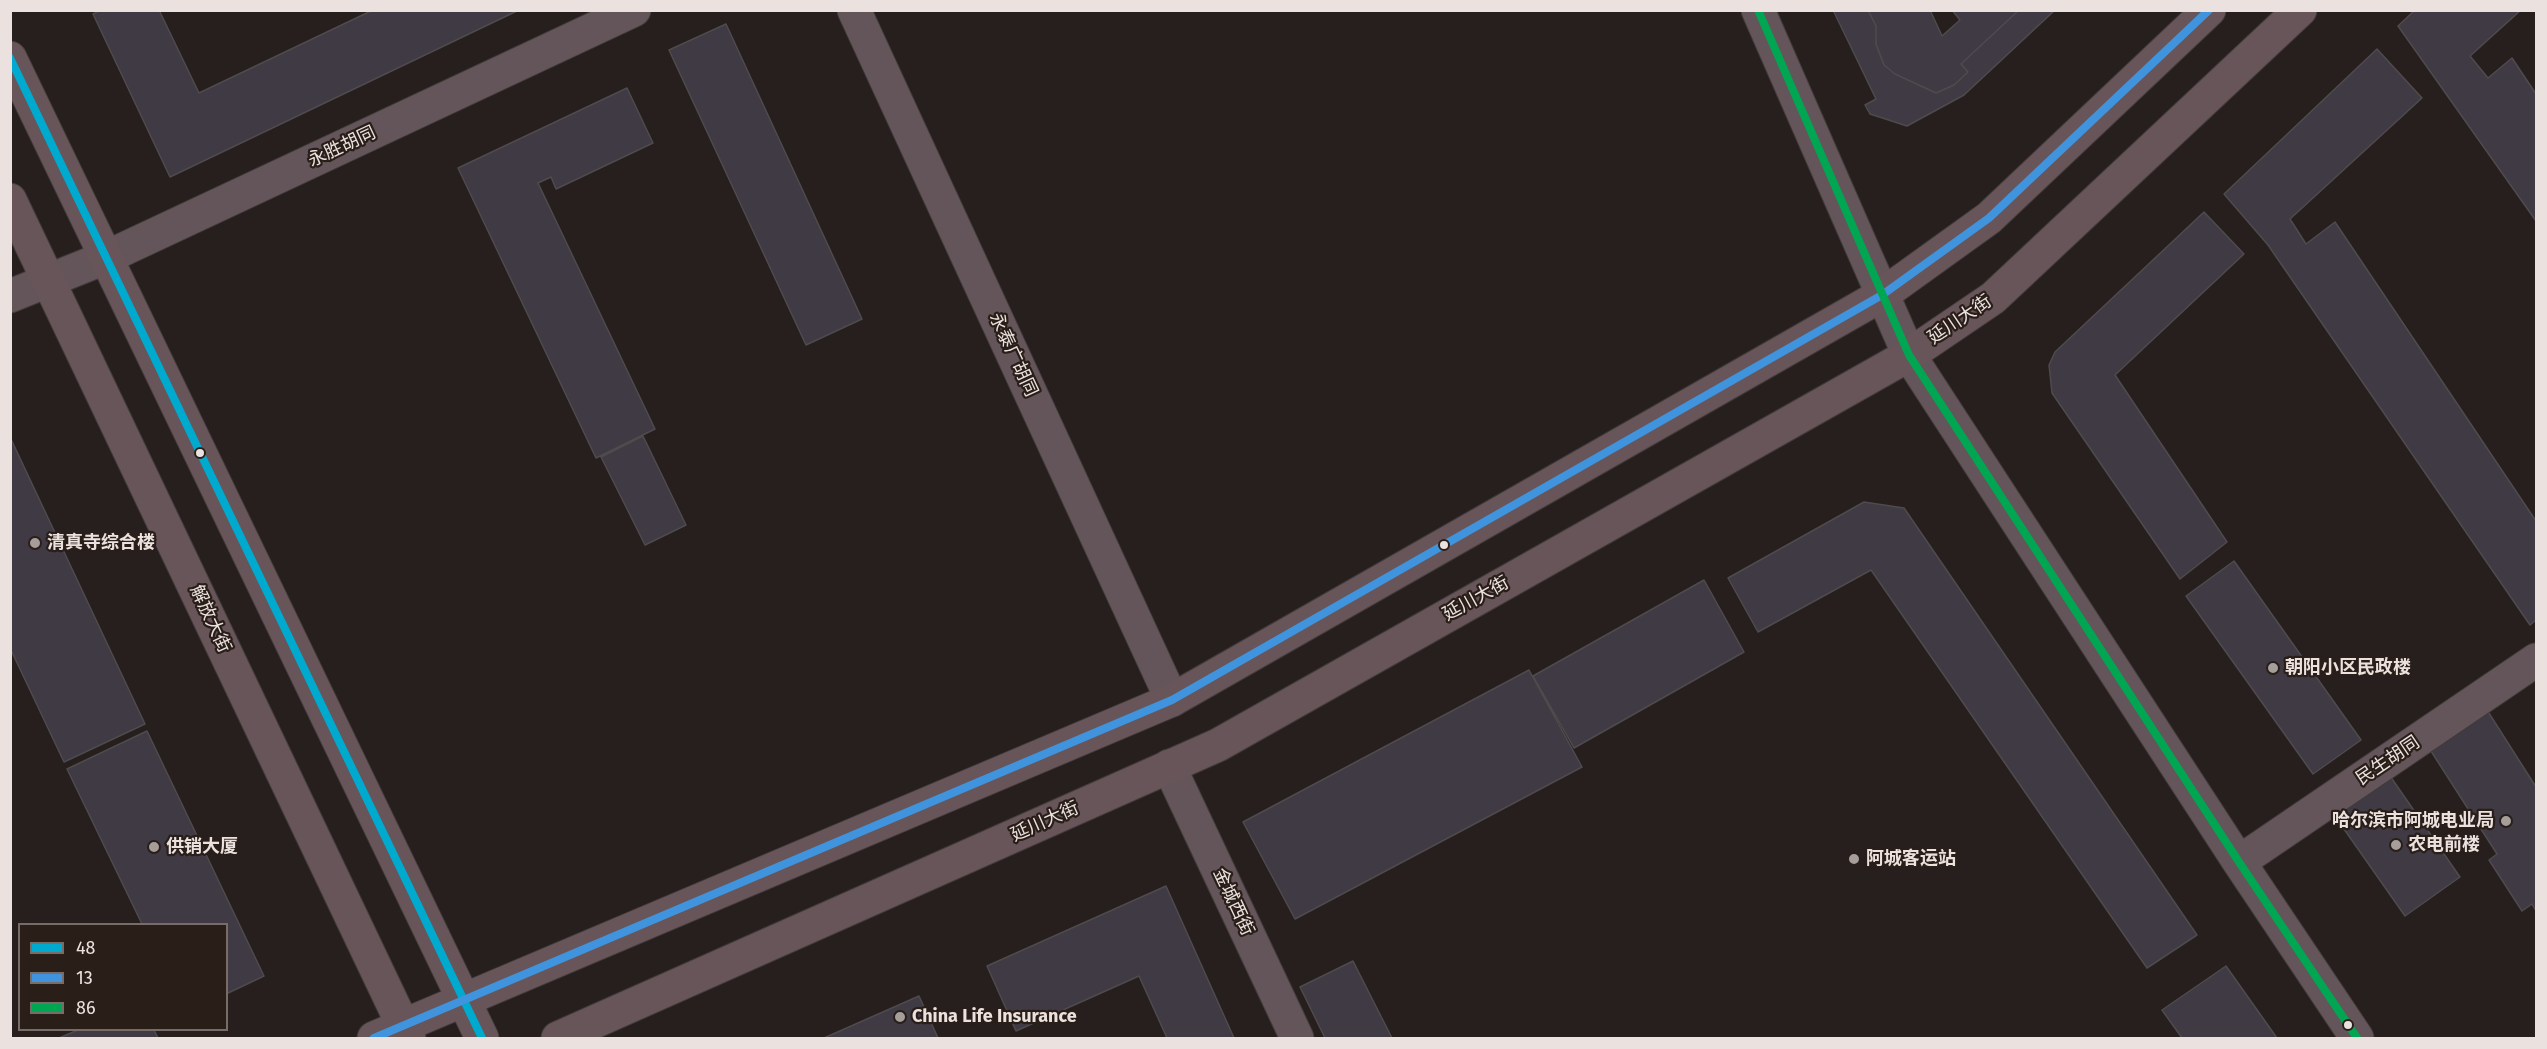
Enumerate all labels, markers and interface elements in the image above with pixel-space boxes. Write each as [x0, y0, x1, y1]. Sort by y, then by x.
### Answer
street label: 永胜胡同 [305, 122, 379, 172]
street label: 延川大街 [1924, 291, 1996, 349]
street label: 永泰广胡同 [984, 310, 1042, 400]
unlabelled marker [194, 447, 206, 459]
place label: 清真寺综合楼 [47, 532, 155, 554]
marker: 清真寺综合楼 [28, 536, 42, 550]
unlabelled marker [1438, 539, 1450, 551]
street label: 延川大街 [1439, 572, 1513, 626]
street label: 解放大街 [185, 582, 235, 656]
place label: 朝阳小区民政楼 [2285, 657, 2411, 679]
marker: 朝阳小区民政楼 [2266, 661, 2280, 675]
street label: 民生胡同 [2352, 732, 2424, 790]
street label: 延川大街 [1008, 797, 1082, 847]
place label: 哈尔滨市阿城电业局 [2332, 810, 2494, 832]
marker: 哈尔滨市阿城电业局 [2499, 814, 2513, 828]
place label: 农电前楼 [2408, 834, 2480, 856]
place label: 供销大厦 [166, 836, 238, 858]
marker: 农电前楼 [2389, 838, 2403, 852]
marker: 供销大厦 [147, 840, 161, 854]
place label: 阿城客运站 [1866, 848, 1956, 870]
marker: 阿城客运站 [1847, 852, 1861, 866]
street label: 金城西街 [1208, 865, 1258, 939]
legend [18, 923, 228, 1031]
text: 48 [76, 937, 96, 959]
text: 13 [76, 967, 93, 989]
text: 86 [76, 997, 96, 1019]
place label: China Life Insurance [912, 1006, 1077, 1028]
marker: China Life Insurance [893, 1010, 907, 1024]
unlabelled marker [2342, 1019, 2354, 1031]

